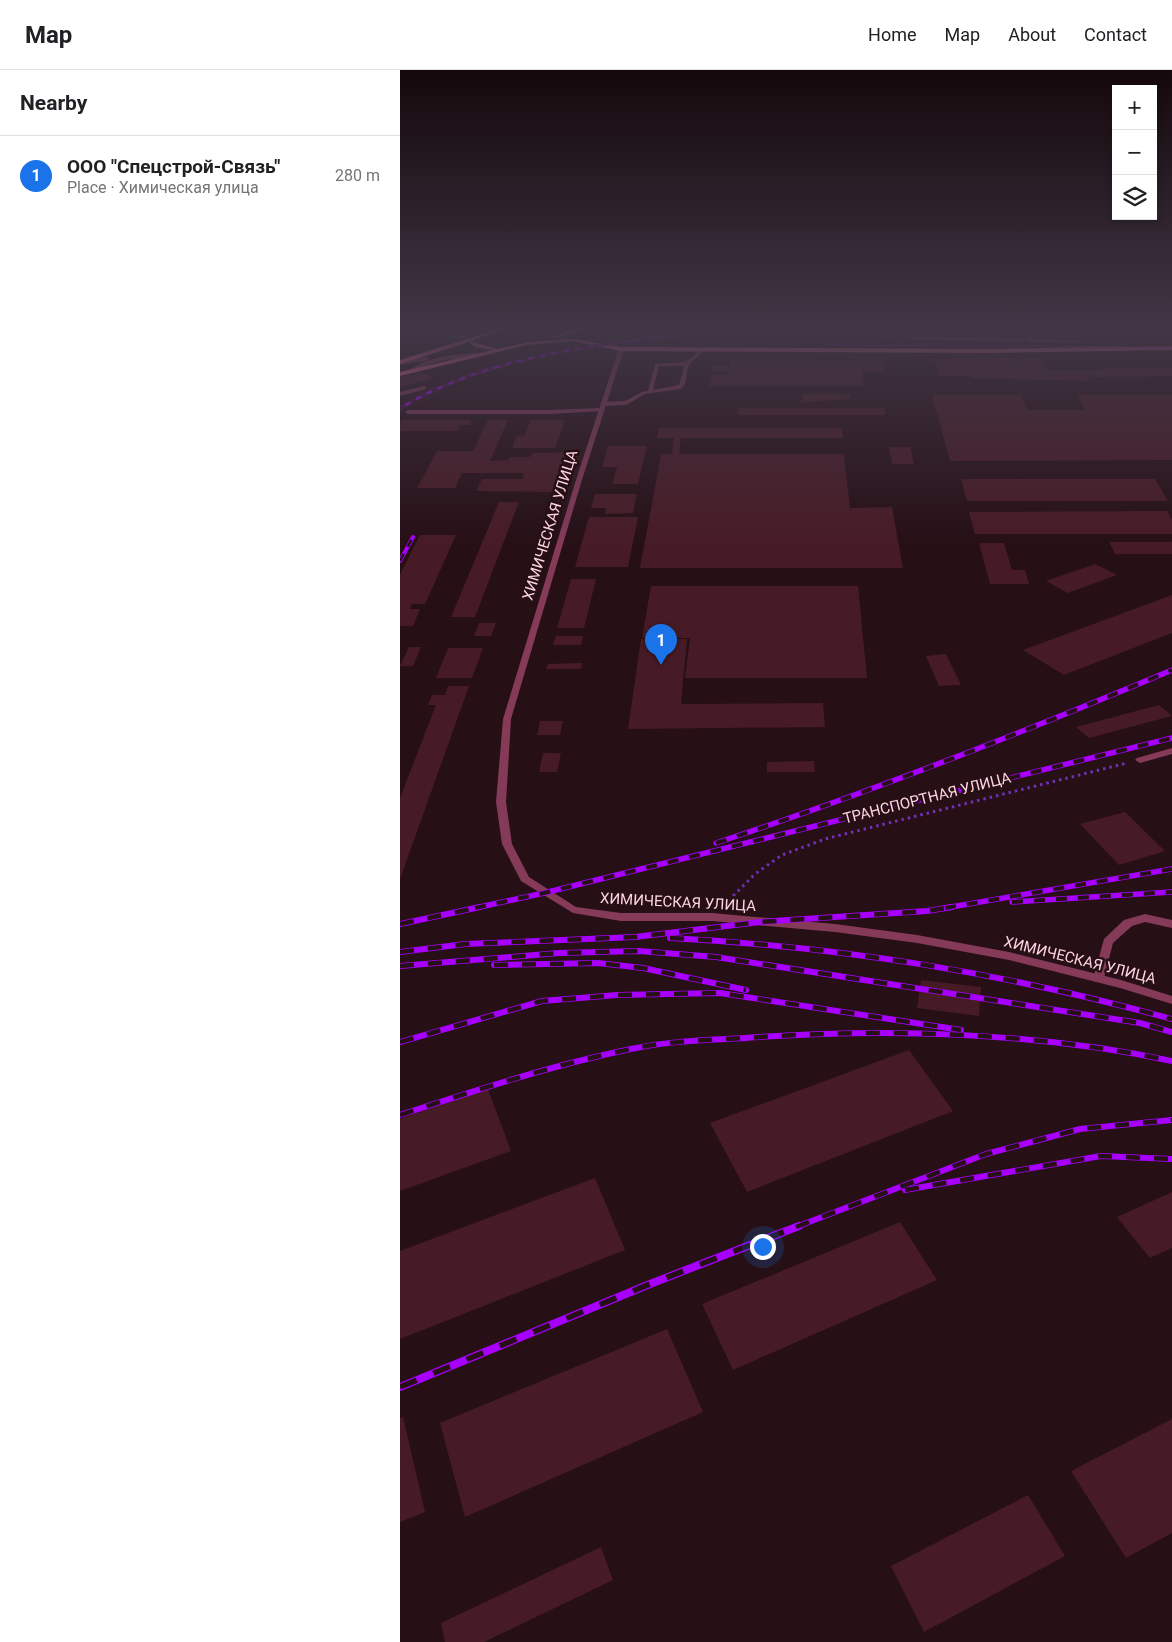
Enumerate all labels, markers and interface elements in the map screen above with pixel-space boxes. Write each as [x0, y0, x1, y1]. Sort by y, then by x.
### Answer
text: Map [25, 21, 72, 49]
text: Home [868, 24, 917, 45]
text: Map [945, 24, 980, 45]
text: About [1008, 24, 1056, 45]
text: Contact [1084, 24, 1147, 45]
map controls [1112, 85, 1157, 220]
button: + [1112, 85, 1157, 130]
text: Nearby [20, 91, 87, 115]
button: − [1112, 130, 1157, 175]
text: ООО "Спецстрой-Связь" [67, 155, 280, 178]
text: 1 [31, 166, 41, 185]
text: 280 m [335, 166, 380, 185]
button: layers [1112, 175, 1157, 220]
text: Place · Химическая улица [67, 178, 259, 197]
street label: ХИМИЧЕСКАЯ УЛИЦА [519, 447, 582, 602]
pin: 1 [645, 624, 677, 665]
street label: ТРАНСПОРТНАЯ УЛИЦА [841, 768, 1013, 828]
street label: ХИМИЧЕСКАЯ УЛИЦА [600, 889, 757, 915]
street label: ХИМИЧЕСКАЯ УЛИЦА [1002, 932, 1158, 988]
your location [750, 1234, 776, 1260]

